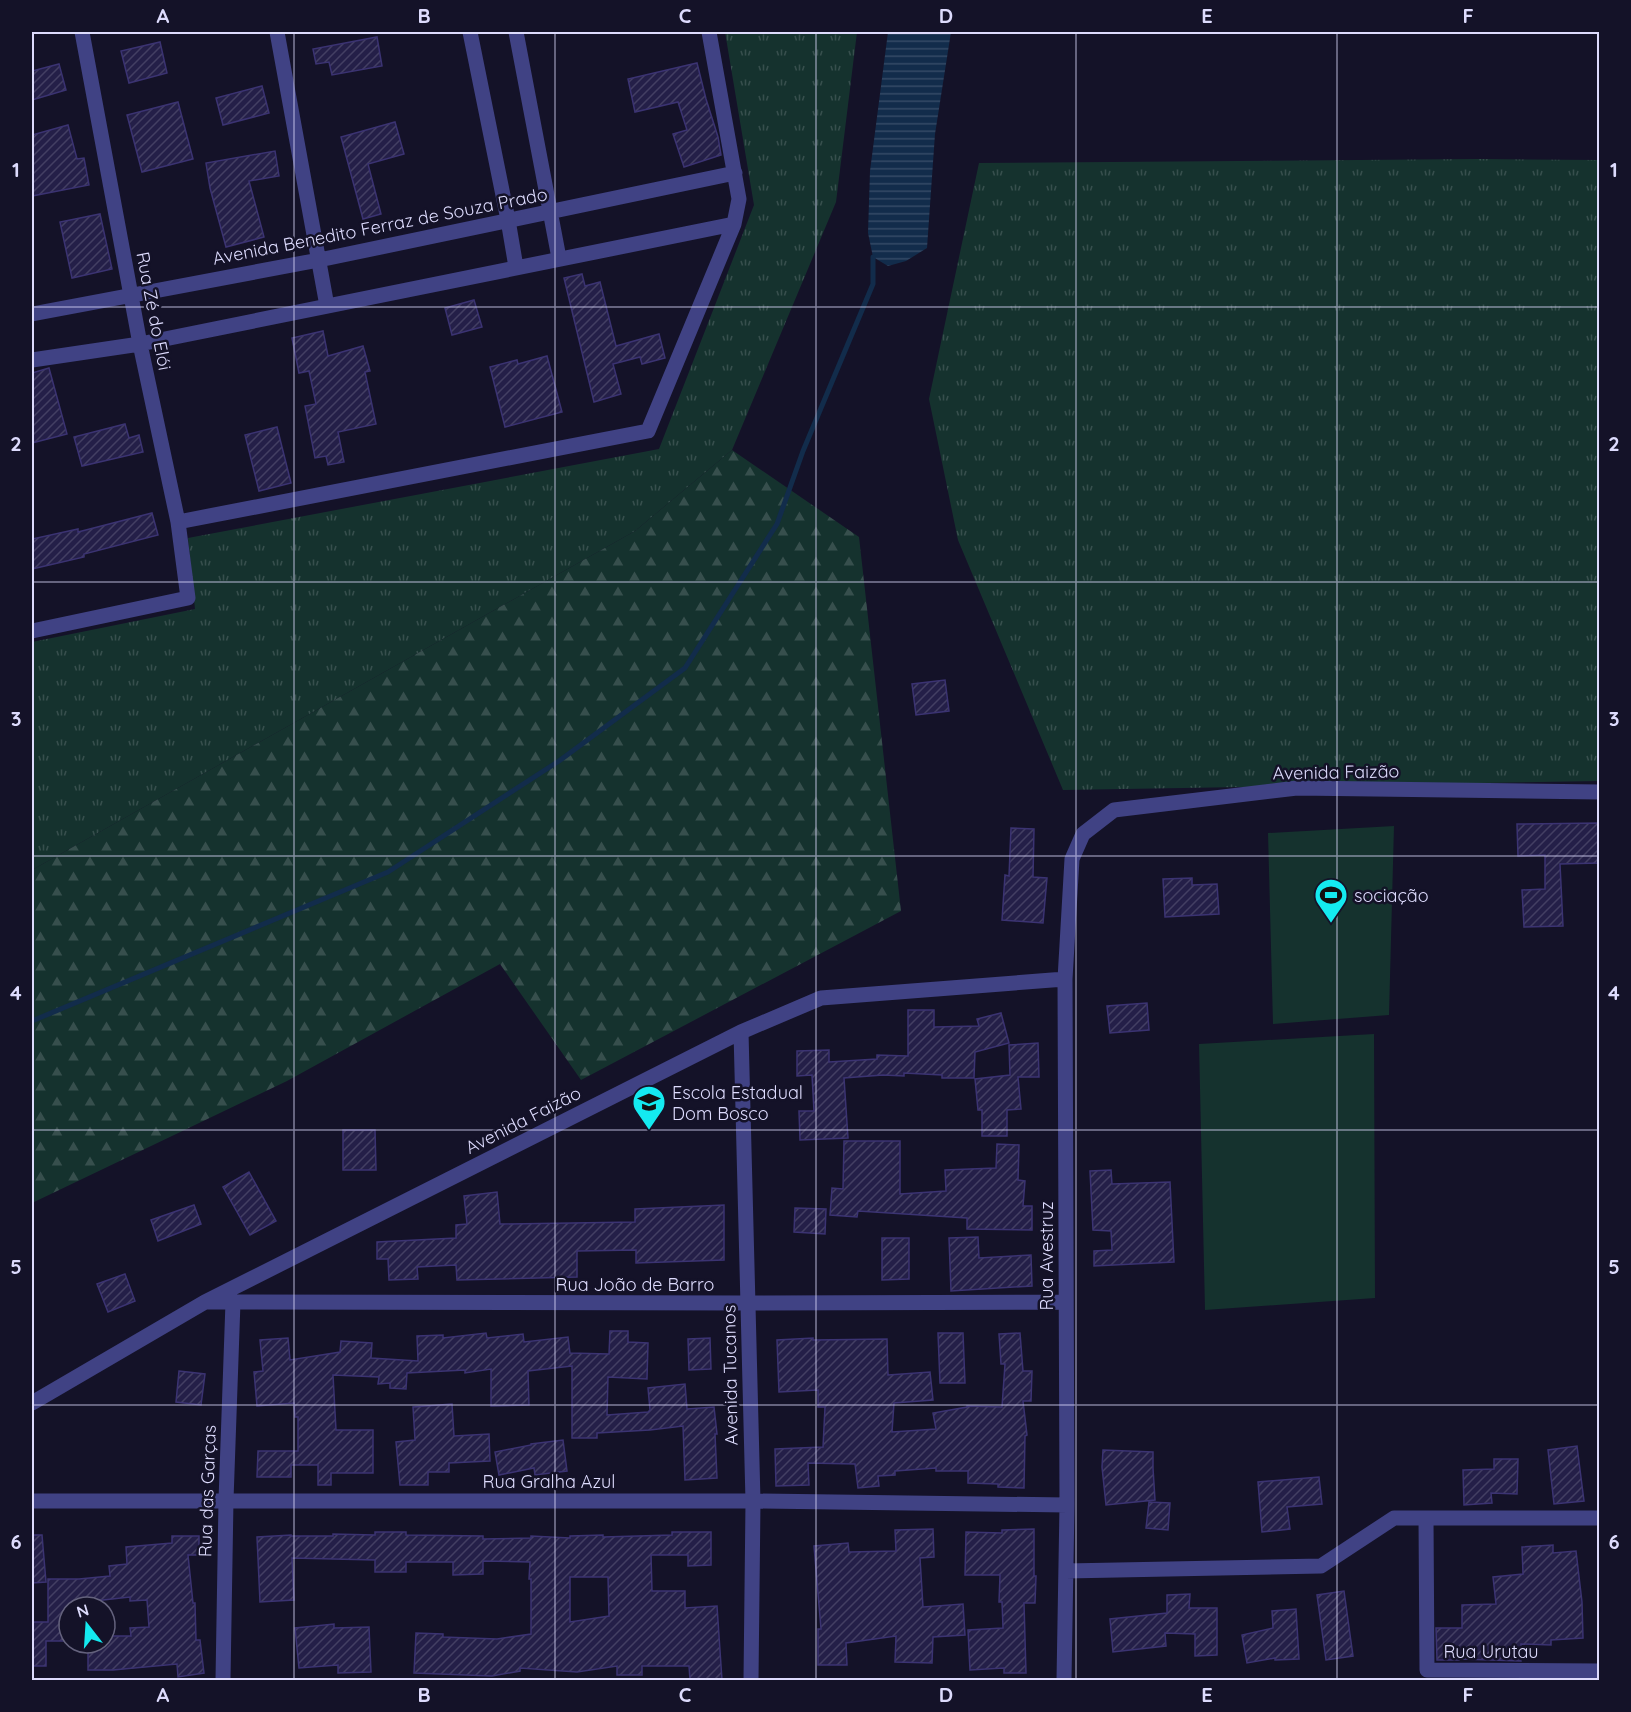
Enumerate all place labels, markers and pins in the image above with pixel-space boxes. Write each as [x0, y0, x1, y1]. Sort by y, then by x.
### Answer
sports icon: sociação [1313, 877, 1349, 924]
place label: sociação [1354, 884, 1429, 907]
place label: Escola Estadual Dom Bosco [672, 1081, 803, 1125]
school or university icon: Escola Estadual Dom Bosco [631, 1084, 667, 1131]

